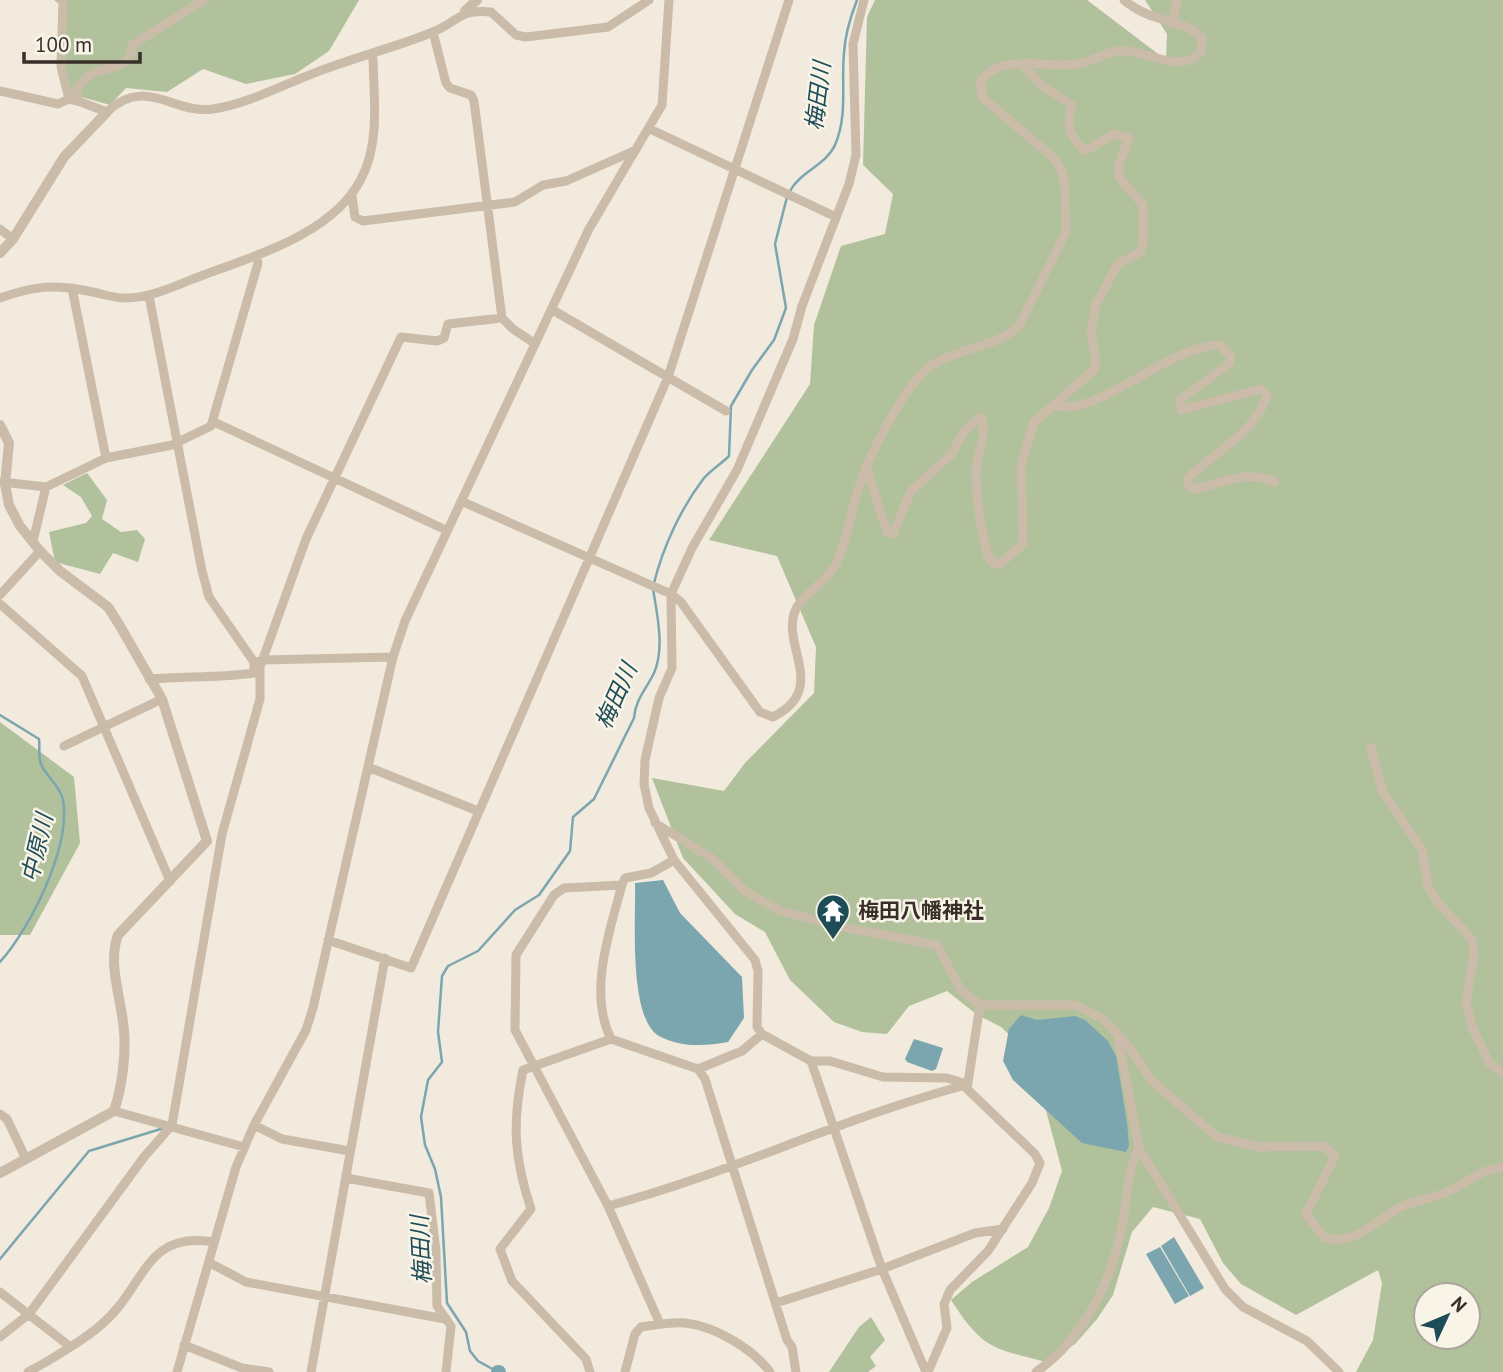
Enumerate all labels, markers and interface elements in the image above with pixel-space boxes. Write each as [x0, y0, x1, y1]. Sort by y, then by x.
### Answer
scale bar [24, 21, 140, 65]
text: 100 m [35, 31, 92, 58]
water label: 梅田川 [799, 57, 836, 132]
water label: 梅田川 [588, 656, 644, 733]
water label: 中原川 [15, 808, 59, 885]
temple icon: 梅田八幡神社 [814, 892, 852, 941]
place label: 梅田八幡神社 [858, 897, 984, 924]
water label: 梅田川 [404, 1212, 437, 1285]
north arrow [1412, 1281, 1482, 1351]
text: N [1446, 1291, 1472, 1317]

